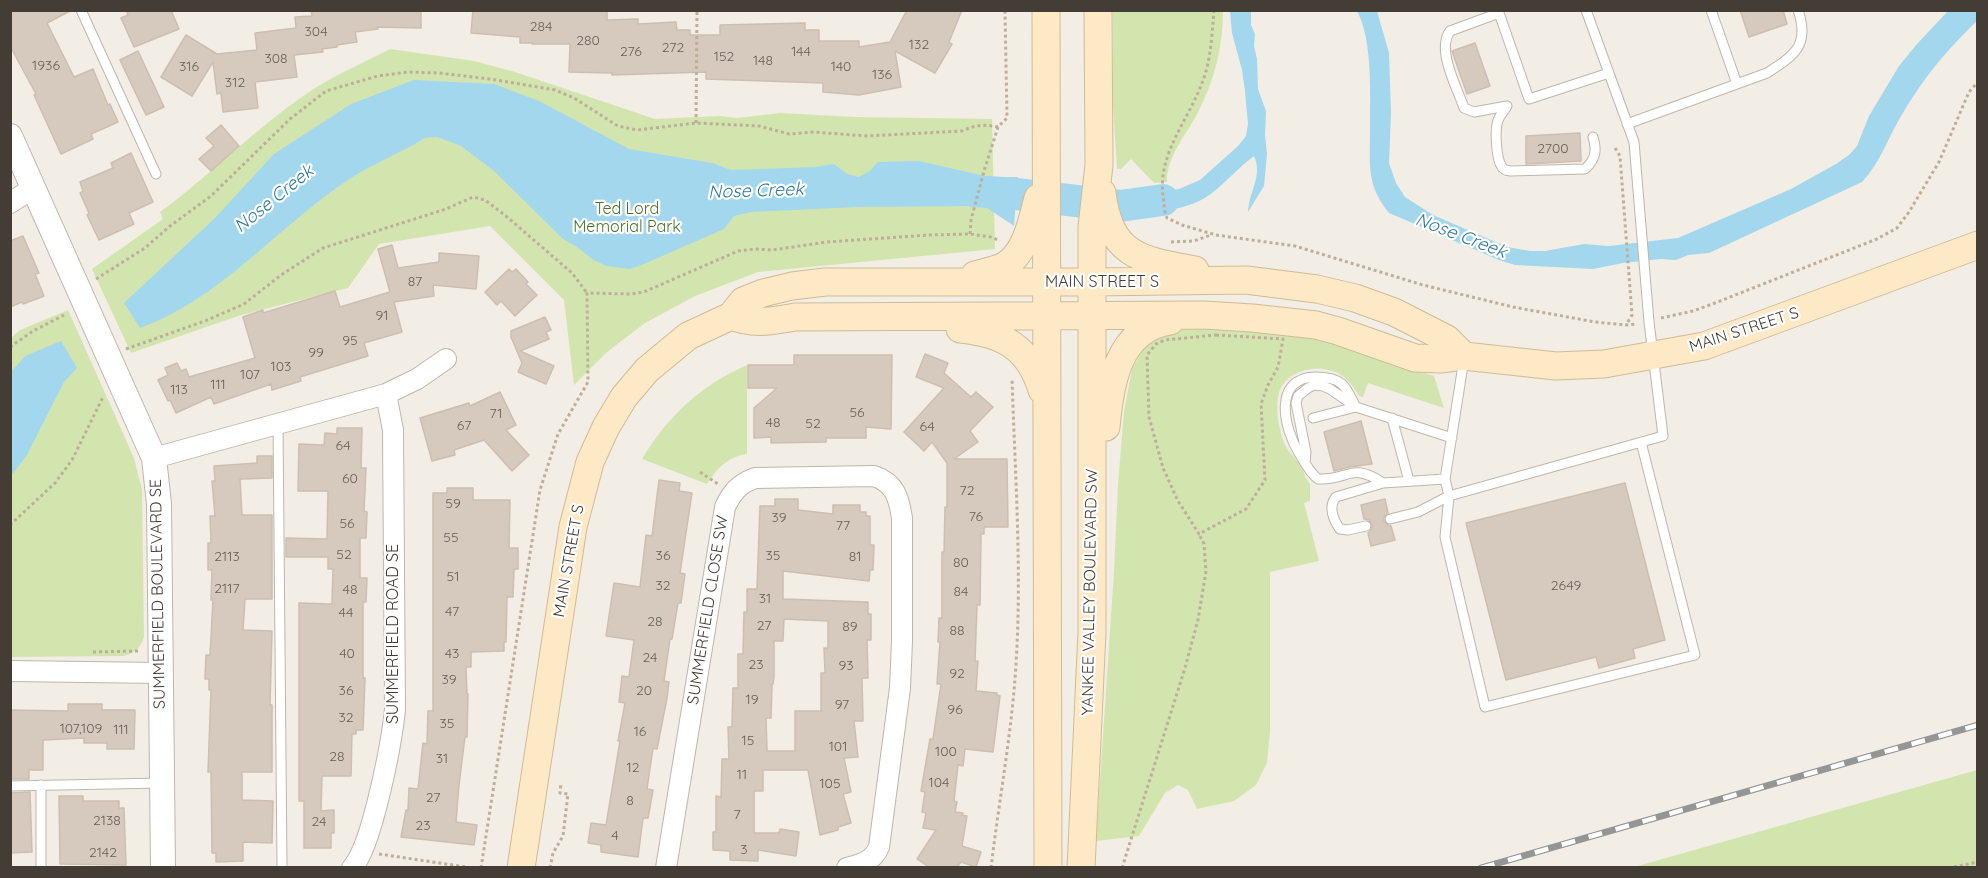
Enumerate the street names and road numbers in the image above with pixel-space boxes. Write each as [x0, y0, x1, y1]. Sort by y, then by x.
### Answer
street label: MAIN STREET S [1045, 272, 1159, 292]
street label: MAIN STREET S [1687, 303, 1801, 357]
street label: YANKEE VALLEY BOULEVARD SW [1078, 469, 1102, 715]
street label: SUMMERFIELD BOULEVARD SE [146, 479, 170, 709]
street label: MAIN STREET S [550, 503, 588, 619]
street label: SUMMERFIELD CLOSE SW [684, 514, 732, 706]
street label: SUMMERFIELD ROAD SE [383, 544, 403, 724]

